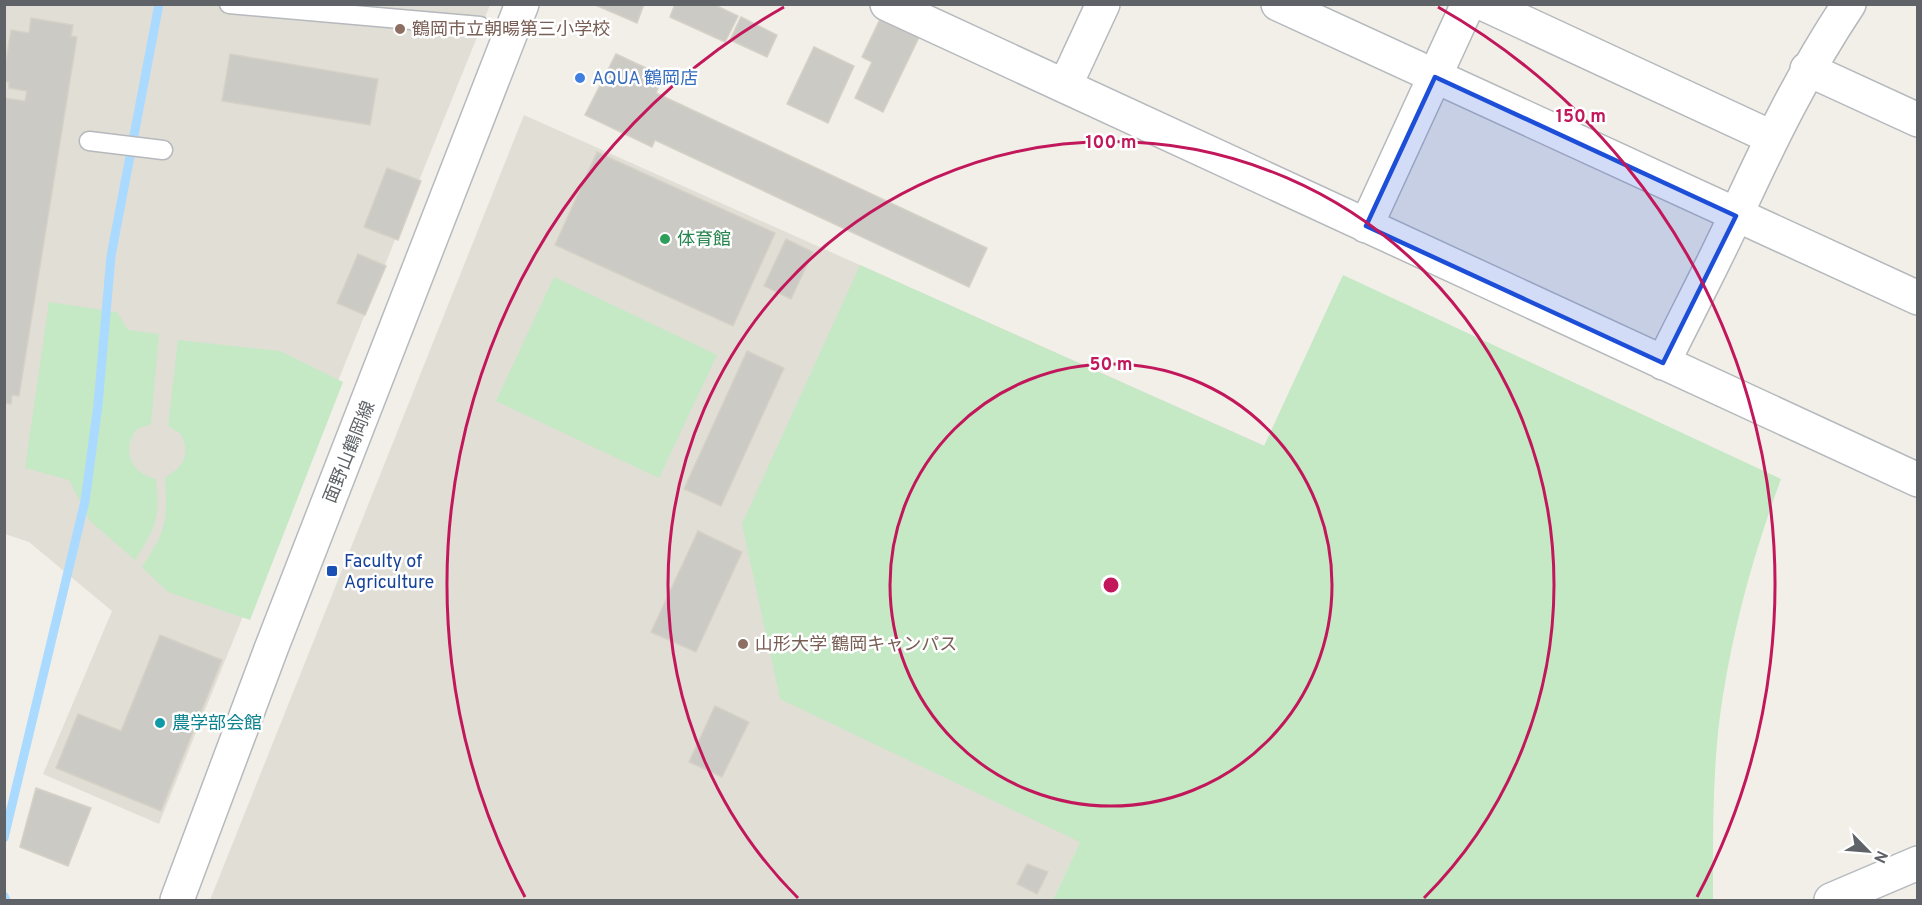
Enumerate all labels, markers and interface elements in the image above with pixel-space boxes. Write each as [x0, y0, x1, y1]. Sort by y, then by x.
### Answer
place label: 鶴岡市立朝暘第三小学校 [412, 19, 610, 42]
marker: 鶴岡市立朝暘第三小学校 [393, 22, 407, 36]
place label: AQUA 鶴岡店 [592, 68, 698, 91]
marker: AQUA 鶴岡店 [573, 71, 587, 85]
text: 150 m [1556, 106, 1606, 129]
text: 100 m [1085, 132, 1137, 155]
place label: 体育館 [677, 229, 731, 252]
marker: 体育館 [658, 232, 672, 246]
text: 50 m [1089, 354, 1133, 377]
street label: 面野山鶴岡線 [319, 398, 381, 507]
place label: Faculty of Agriculture [344, 551, 434, 595]
marker: Faculty of Agriculture [325, 564, 339, 578]
centre of rings [1101, 575, 1121, 595]
place label: 山形大学 鶴岡キャンパス [755, 634, 957, 657]
marker: 山形大学 鶴岡キャンパス [736, 637, 750, 651]
place label: 農学部会館 [172, 713, 262, 736]
marker: 農学部会館 [153, 716, 167, 730]
north arrow [1838, 821, 1898, 881]
text: N [1868, 847, 1891, 866]

